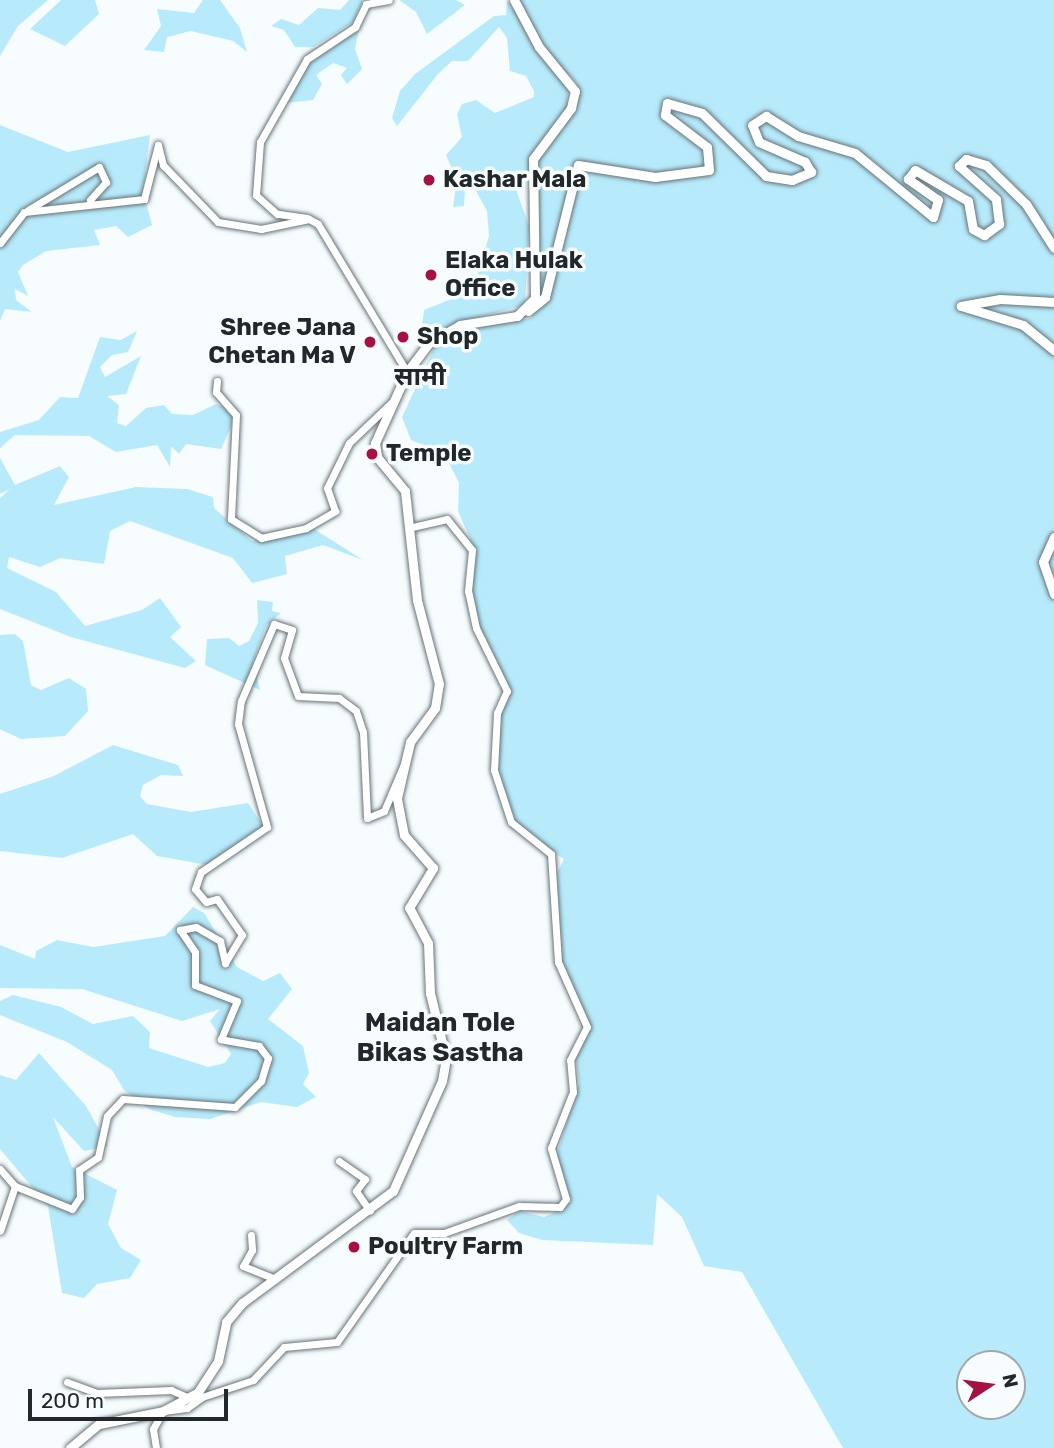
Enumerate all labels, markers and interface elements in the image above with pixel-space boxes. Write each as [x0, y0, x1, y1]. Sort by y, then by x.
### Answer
place label: Kashar Mala [443, 166, 587, 194]
marker: Kashar Mala [421, 172, 437, 188]
place label: Elaka Hulak Office [445, 247, 583, 303]
marker: Elaka Hulak Office [423, 267, 439, 283]
place label: Shree Jana Chetan Ma V [208, 314, 356, 370]
place label: Shop [417, 323, 478, 351]
marker: Shop [395, 329, 411, 345]
marker: Shree Jana Chetan Ma V [362, 334, 378, 350]
district label: सामी [394, 361, 446, 393]
place label: Temple [386, 440, 472, 468]
marker: Temple [364, 446, 380, 462]
district label: Maidan Tole Bikas Sastha [356, 1007, 524, 1068]
place label: Poultry Farm [368, 1233, 524, 1261]
marker: Poultry Farm [346, 1239, 362, 1255]
north arrow [956, 1350, 1026, 1420]
text: N [997, 1371, 1023, 1390]
scale bar [32, 1374, 231, 1418]
text: 200 m [41, 1388, 104, 1413]

